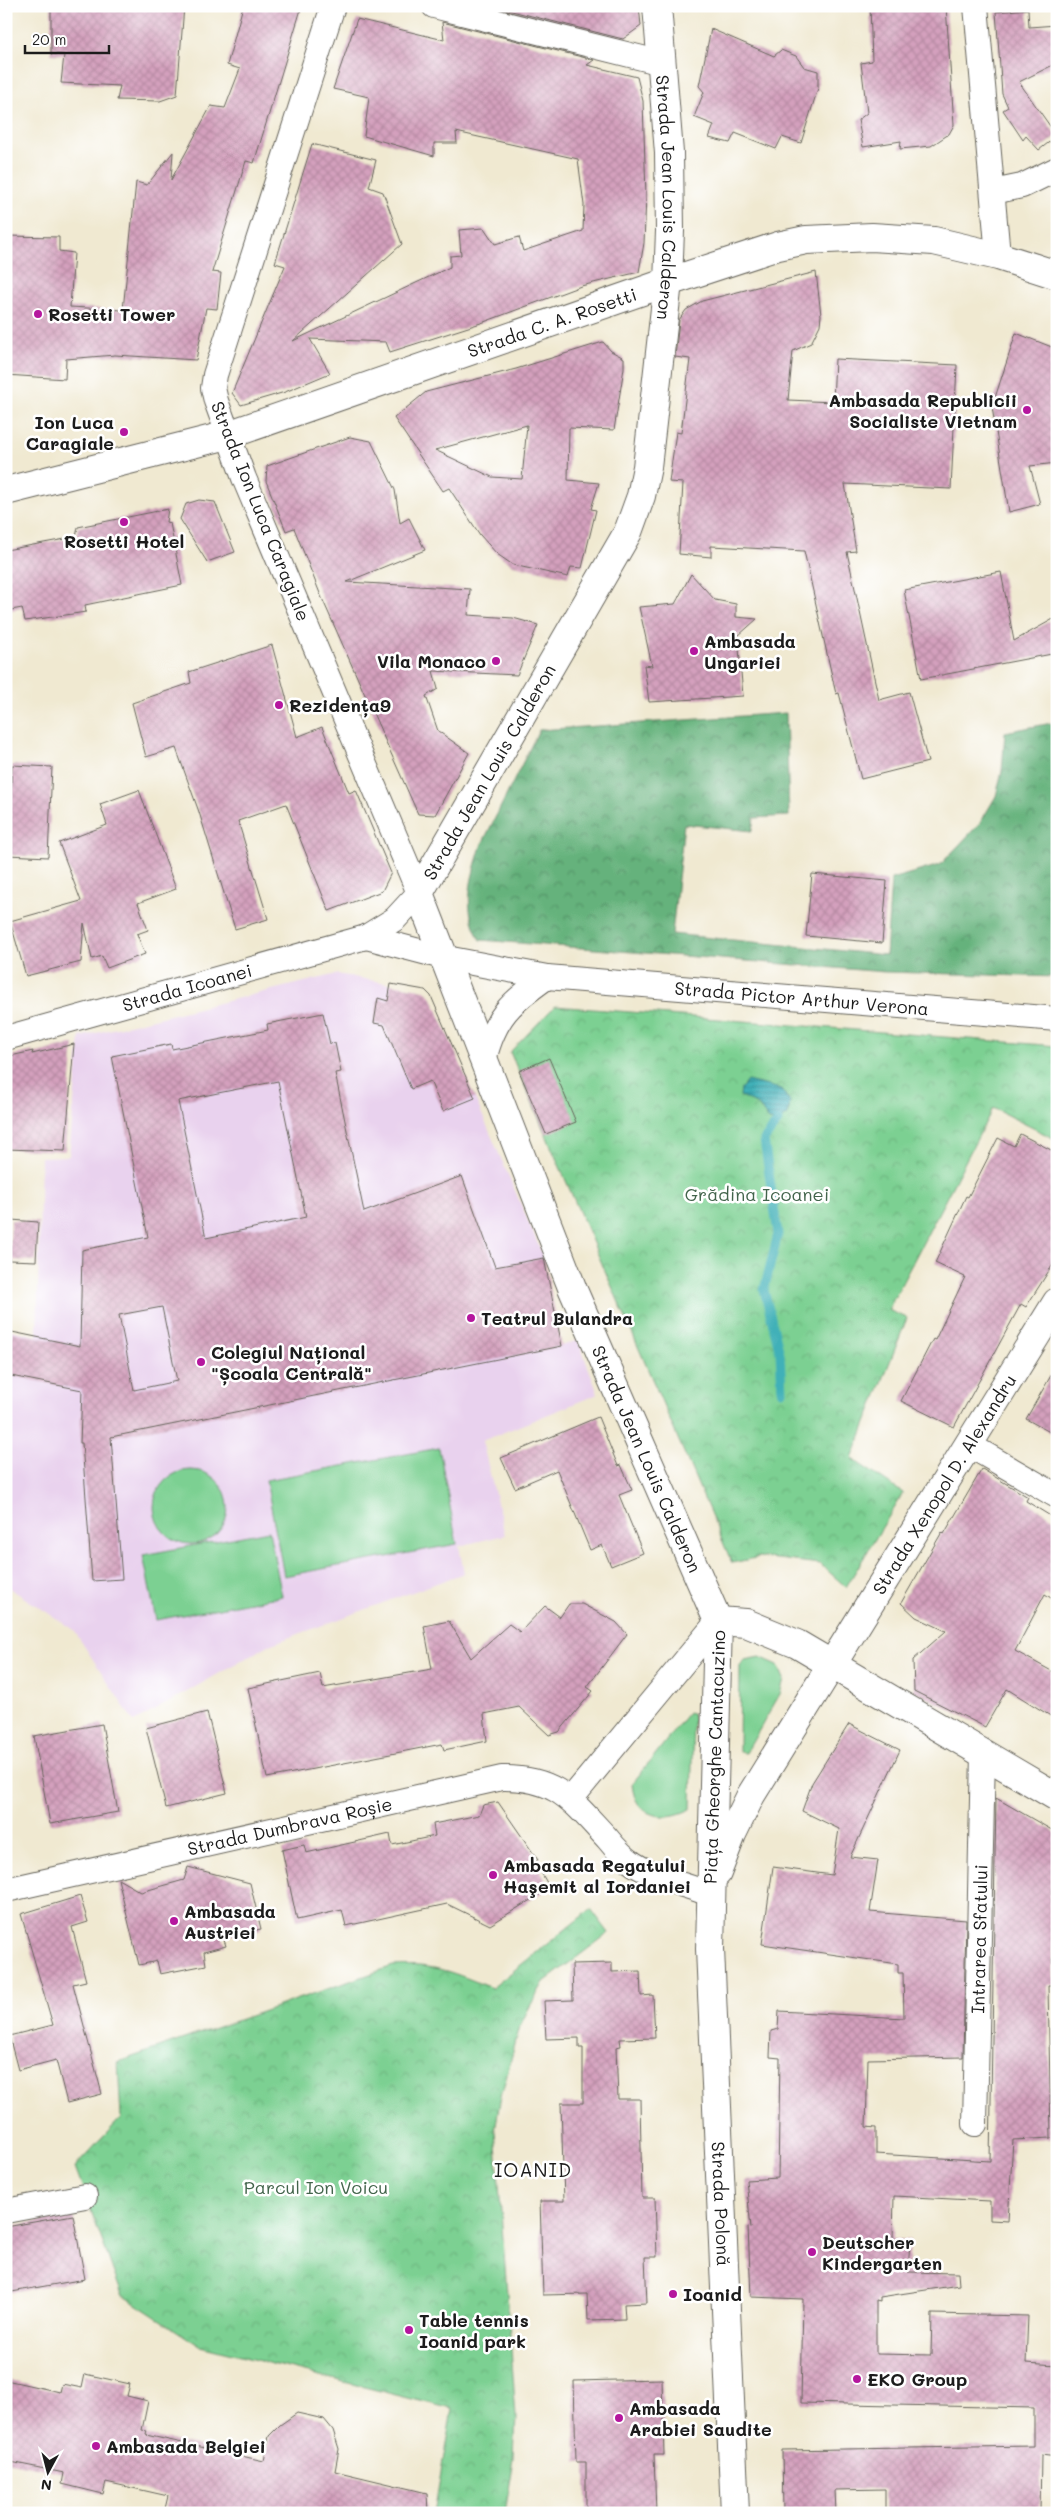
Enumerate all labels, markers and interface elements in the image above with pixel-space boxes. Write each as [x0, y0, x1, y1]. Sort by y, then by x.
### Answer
scale bar [25, 22, 109, 54]
text: 20 m [32, 29, 66, 49]
street label: Strada Jean Louis Calderon [651, 74, 682, 321]
street label: Strada C. A. Rosetti [464, 282, 640, 363]
place label: Rosetti Tower [48, 302, 175, 326]
marker: Rosetti Tower [32, 308, 44, 320]
place label: Ambasada Republicii Socialiste Vietnam [828, 388, 1017, 433]
street label: Strada Ion Luca Caragiale [206, 398, 316, 624]
marker: Ambasada Republicii Socialiste Vietnam [1021, 404, 1033, 416]
place label: Ion Luca Caragiale [26, 410, 114, 455]
marker: Ion Luca Caragiale [118, 426, 130, 438]
marker: Rosetti Hotel [118, 516, 130, 528]
place label: Rosetti Hotel [64, 529, 184, 553]
place label: Ambasada Ungariei [704, 629, 796, 674]
marker: Ambasada Ungariei [688, 645, 700, 657]
place label: Vila Monaco [377, 649, 486, 673]
marker: Vila Monaco [490, 655, 502, 667]
street label: Strada Jean Louis Calderon [417, 660, 561, 884]
place label: Rezidența9 [289, 693, 391, 718]
marker: Rezidența9 [273, 699, 285, 711]
street label: Strada Icoanei [119, 958, 255, 1017]
street label: Strada Pictor Arthur Verona [674, 976, 930, 1020]
park label: Grădina Icoanei [685, 1182, 829, 1206]
place label: Teatrul Bulandra [481, 1306, 633, 1330]
marker: Teatrul Bulandra [465, 1312, 477, 1324]
place label: Colegiul Național "Școala Centrală" [211, 1340, 372, 1386]
street label: Strada Jean Louis Calderon [587, 1342, 707, 1576]
marker: Colegiul Național "Școala Centrală" [195, 1356, 207, 1368]
street label: Strada Xenopol D. Alexandru [867, 1370, 1021, 1599]
street label: Piața Gheorghe Cantacuzino [698, 1629, 730, 1884]
street label: Strada Dumbrava Roșie [185, 1791, 395, 1861]
place label: Ambasada Regatului Haşemit al Iordaniei [503, 1853, 691, 1898]
street label: Intrarea Sfatului [965, 1864, 993, 2014]
marker: Ambasada Regatului Haşemit al Iordaniei [487, 1869, 499, 1881]
place label: Ambasada Austriei [184, 1899, 276, 1944]
marker: Ambasada Austriei [168, 1915, 180, 1927]
street label: Strada Polonă [707, 2141, 736, 2267]
district label: IOANID [494, 2157, 572, 2182]
park label: Parcul Ion Voicu [244, 2175, 388, 2199]
place label: Deutscher Kindergarten [822, 2230, 942, 2275]
marker: Deutscher Kindergarten [806, 2246, 818, 2258]
place label: Ioanid [683, 2282, 742, 2306]
marker: Ioanid [667, 2288, 679, 2300]
place label: Table tennis Ioanid park [419, 2308, 529, 2353]
marker: Table tennis Ioanid park [403, 2324, 415, 2336]
place label: EKO Group [867, 2367, 967, 2391]
marker: EKO Group [851, 2373, 863, 2385]
place label: Ambasada Arabiei Saudite [629, 2396, 772, 2441]
marker: Ambasada Arabiei Saudite [613, 2412, 625, 2424]
place label: Ambasada Belgiei [106, 2434, 266, 2458]
marker: Ambasada Belgiei [90, 2440, 102, 2452]
north arrow [22, 2446, 72, 2496]
text: N [40, 2475, 53, 2495]

